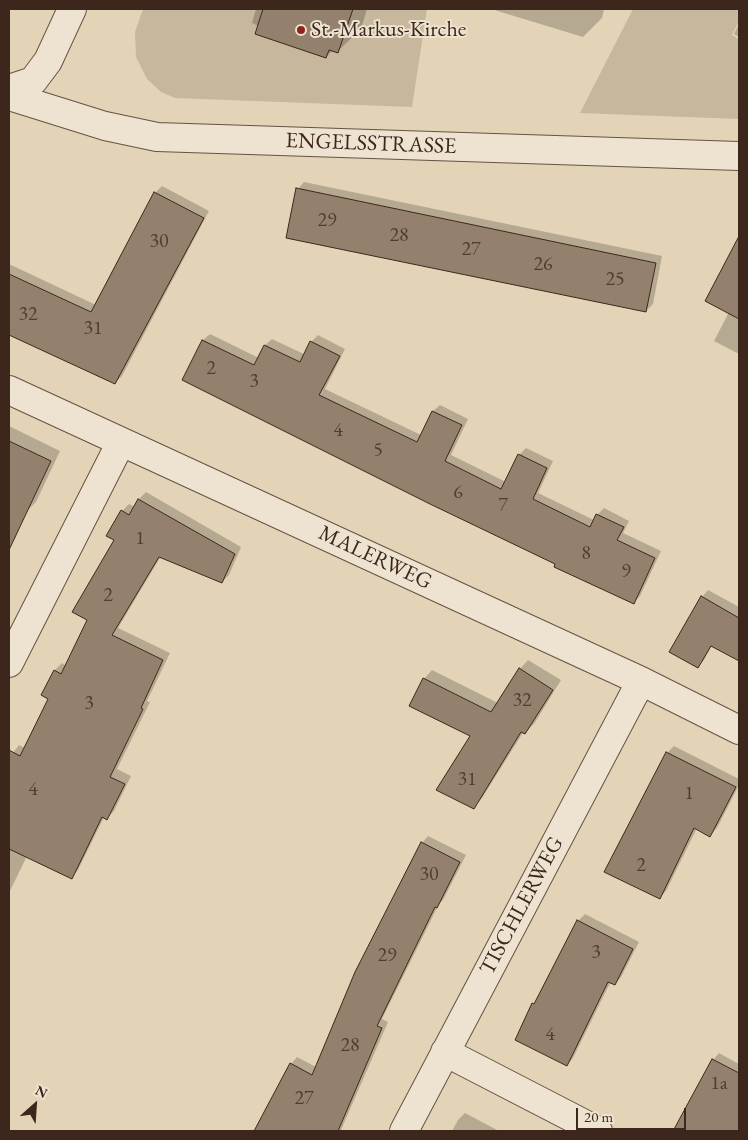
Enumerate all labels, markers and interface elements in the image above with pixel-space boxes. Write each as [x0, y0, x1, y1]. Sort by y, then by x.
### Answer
place label: St.-Markus-Kirche [311, 17, 466, 43]
marker: St.-Markus-Kirche [295, 24, 307, 36]
street label: ENGELSSTRASSE [285, 128, 457, 160]
house number: 29 [317, 209, 337, 233]
house number: 28 [389, 224, 409, 248]
house number: 30 [149, 230, 169, 254]
house number: 27 [461, 238, 481, 262]
house number: 26 [533, 253, 553, 277]
house number: 25 [605, 268, 625, 292]
house number: 32 [18, 303, 38, 327]
house number: 31 [83, 317, 103, 341]
house number: 2 [206, 357, 216, 381]
house number: 3 [249, 370, 259, 394]
house number: 4 [333, 419, 343, 443]
house number: 5 [373, 439, 383, 463]
house number: 6 [453, 481, 463, 505]
house number: 7 [498, 494, 508, 518]
street label: MALERWEG [314, 520, 436, 596]
house number: 1 [135, 527, 145, 551]
house number: 8 [581, 542, 591, 566]
house number: 9 [621, 560, 631, 584]
house number: 2 [103, 584, 113, 608]
house number: 32 [512, 689, 532, 713]
house number: 3 [84, 692, 94, 716]
house number: 31 [457, 768, 477, 792]
house number: 4 [28, 778, 38, 802]
house number: 1 [684, 782, 694, 806]
street label: TISCHLERWEG [474, 832, 570, 980]
house number: 2 [636, 854, 646, 878]
house number: 30 [419, 863, 439, 887]
house number: 3 [591, 941, 601, 965]
house number: 29 [377, 944, 397, 968]
house number: 4 [545, 1023, 555, 1047]
house number: 28 [340, 1034, 360, 1058]
house number: 1a [710, 1072, 728, 1096]
north arrow [10, 1080, 60, 1130]
text: N [33, 1081, 51, 1102]
house number: 27 [294, 1087, 314, 1111]
scale bar [578, 1098, 688, 1130]
text: 20 m [584, 1107, 613, 1126]

